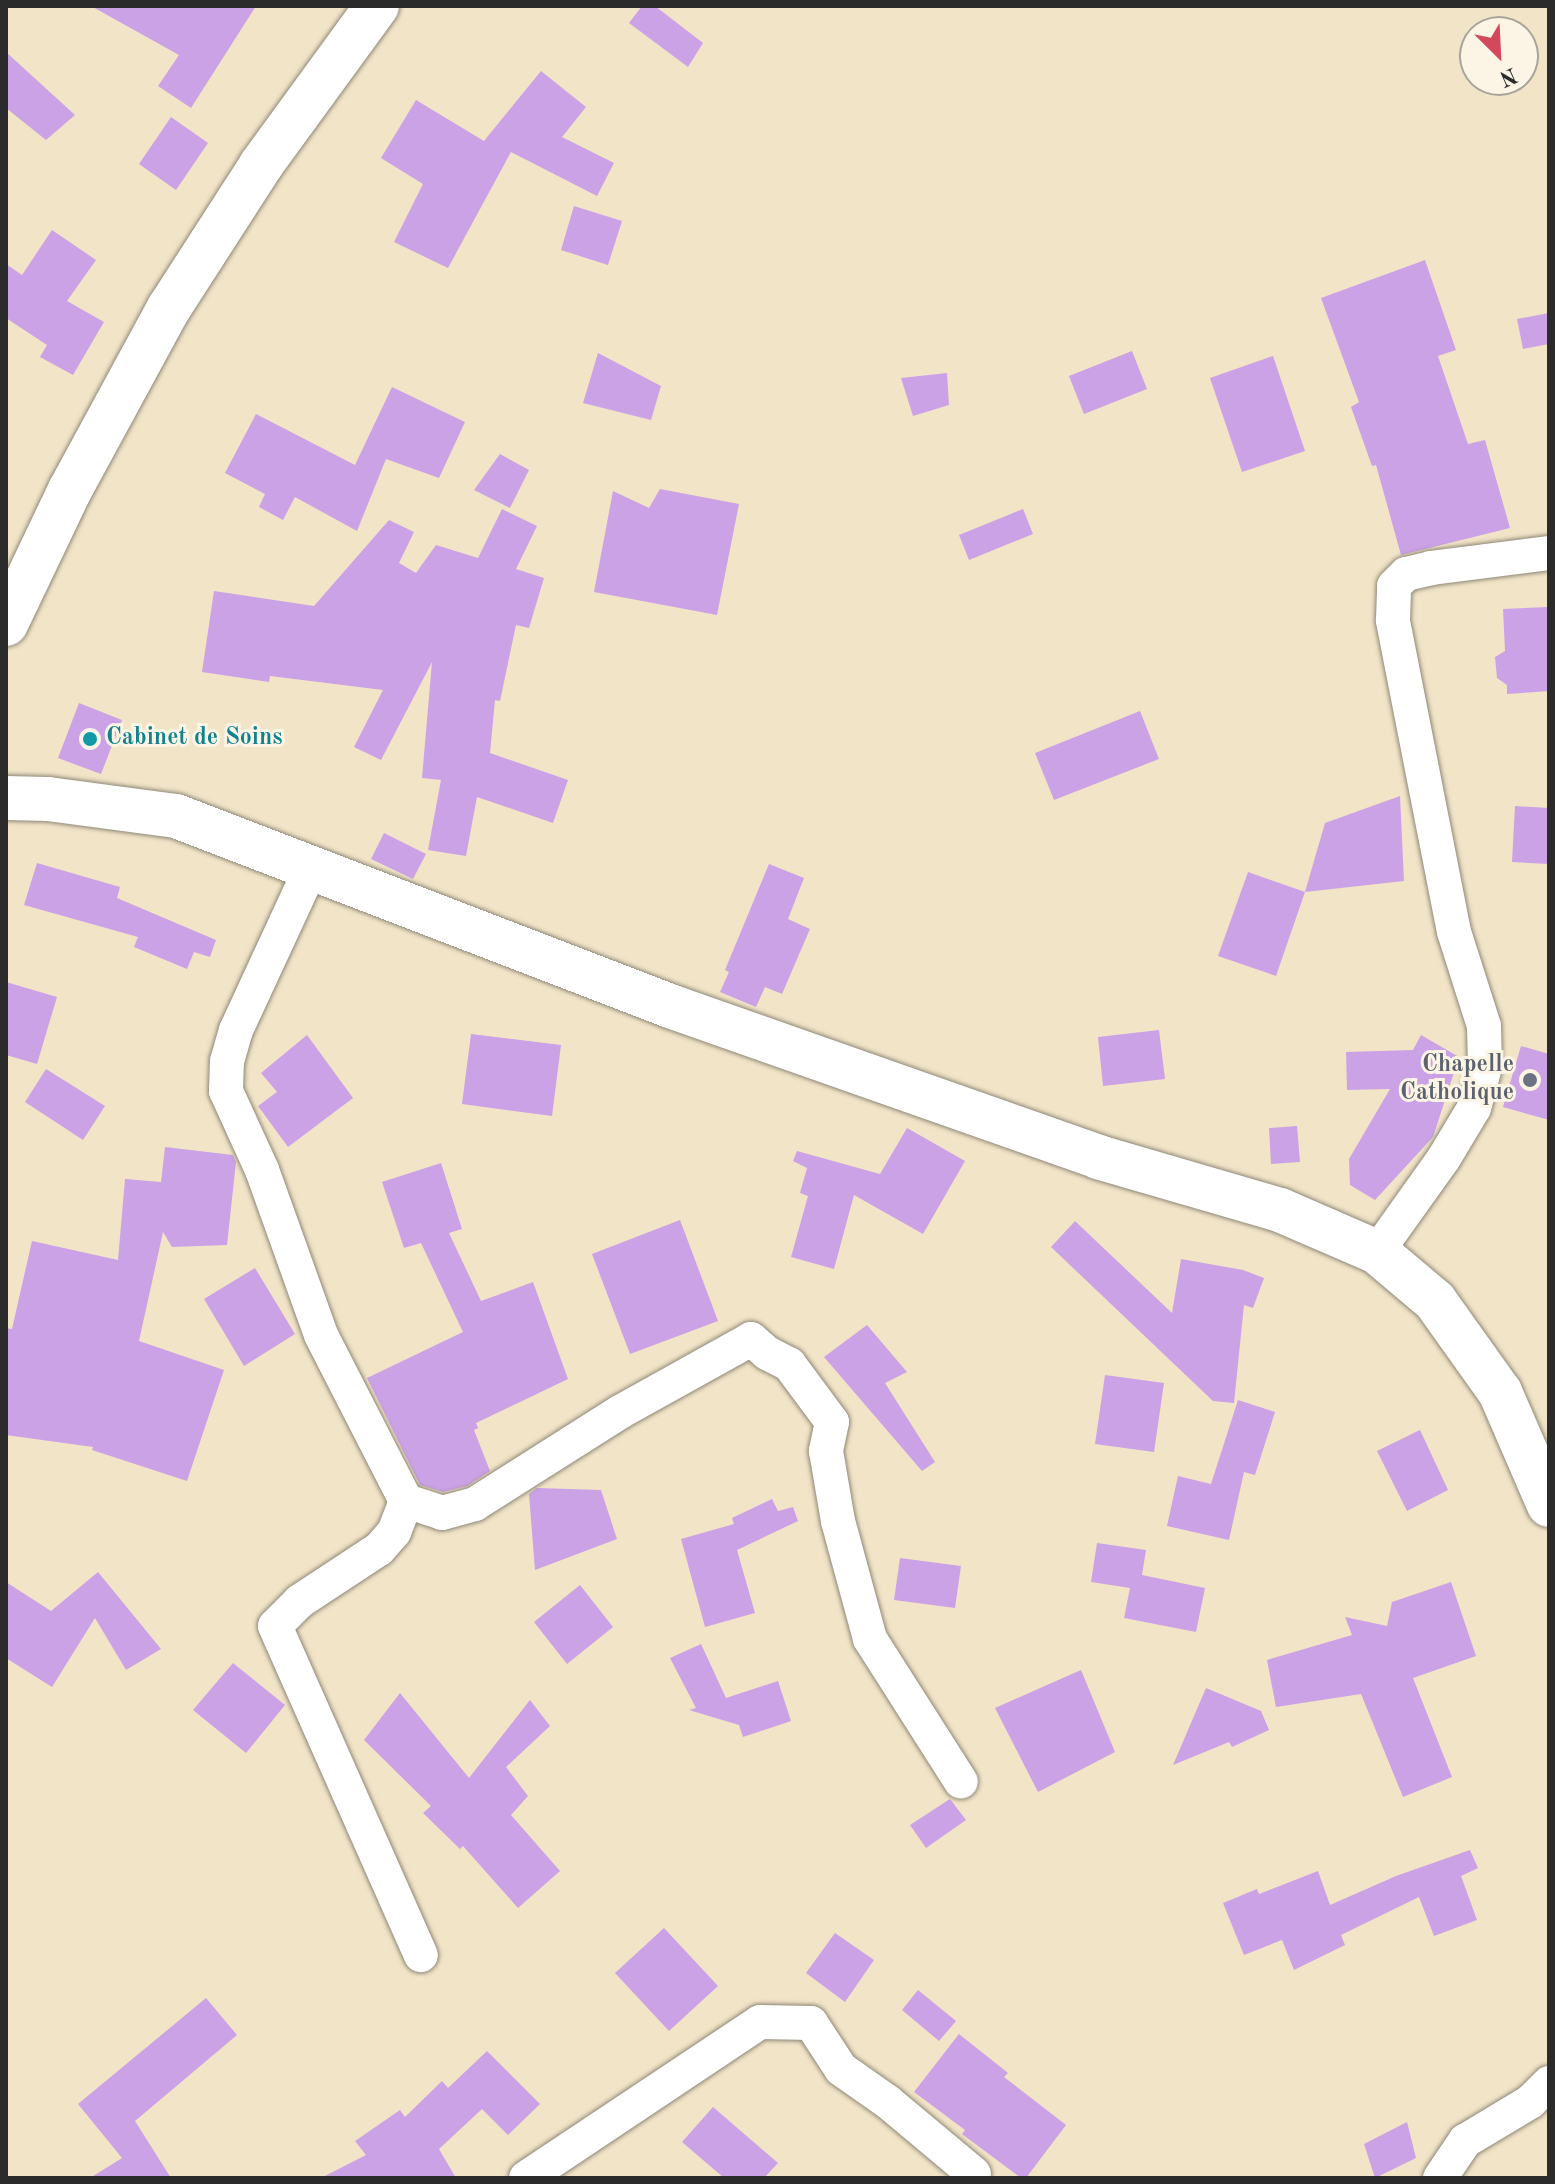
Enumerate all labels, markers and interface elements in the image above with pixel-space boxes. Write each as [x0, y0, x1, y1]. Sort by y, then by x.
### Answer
north arrow [1459, 16, 1539, 96]
text: N [1496, 63, 1520, 90]
place label: Cabinet de Soins [106, 725, 283, 753]
marker: Cabinet de Soins [81, 730, 99, 748]
place label: Chapelle Catholique [1400, 1052, 1514, 1108]
marker: Chapelle Catholique [1521, 1071, 1539, 1089]

